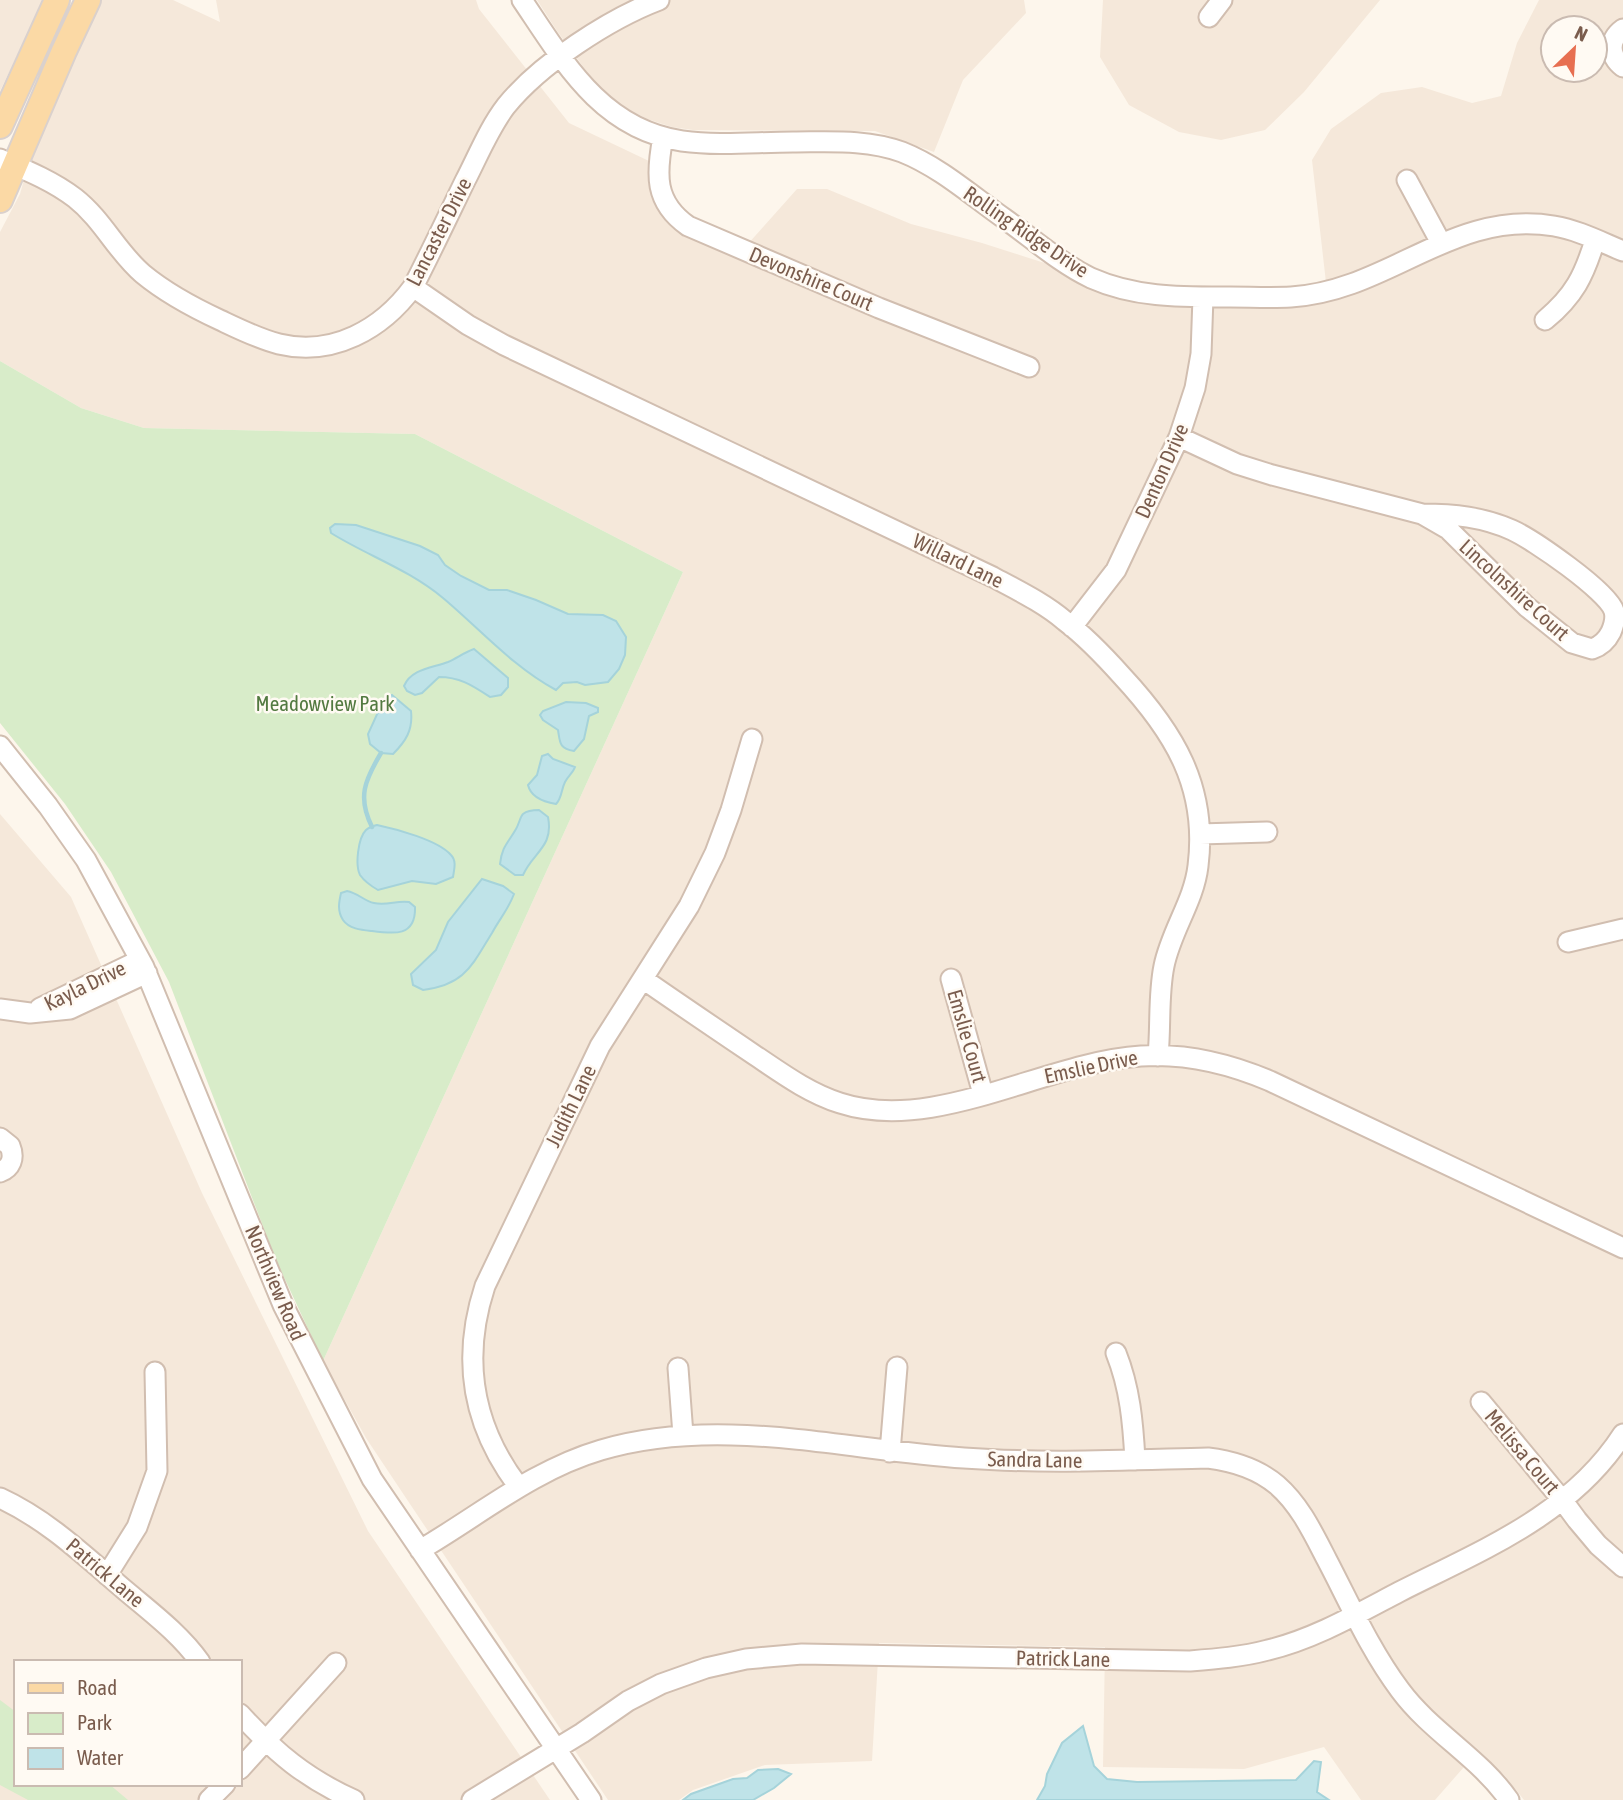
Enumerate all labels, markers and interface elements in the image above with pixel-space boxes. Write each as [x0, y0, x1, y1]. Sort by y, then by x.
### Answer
north arrow [1539, 14, 1609, 84]
text: N [1571, 21, 1591, 46]
street label: Lancaster Drive [401, 173, 476, 290]
street label: Rolling Ridge Drive [960, 181, 1094, 282]
street label: Devonshire Court [746, 241, 877, 315]
street label: Denton Drive [1130, 420, 1193, 522]
street label: Willard Lane [909, 528, 1008, 592]
street label: Lincolnshire Court [1455, 534, 1574, 645]
park label: Meadowview Park [256, 691, 394, 715]
street label: Kayla Drive [40, 955, 129, 1015]
street label: Emslie Court [943, 986, 993, 1085]
street label: Emslie Drive [1042, 1044, 1140, 1088]
street label: Judith Lane [540, 1061, 600, 1151]
street label: Northview Road [241, 1221, 311, 1344]
street label: Melissa Court [1480, 1404, 1565, 1499]
street label: Sandra Lane [987, 1446, 1083, 1472]
street label: Patrick Lane [62, 1533, 149, 1612]
street label: Patrick Lane [1016, 1645, 1110, 1671]
legend [14, 1660, 242, 1786]
text: Road [77, 1675, 117, 1699]
text: Park [77, 1710, 112, 1734]
text: Water [77, 1745, 124, 1769]

